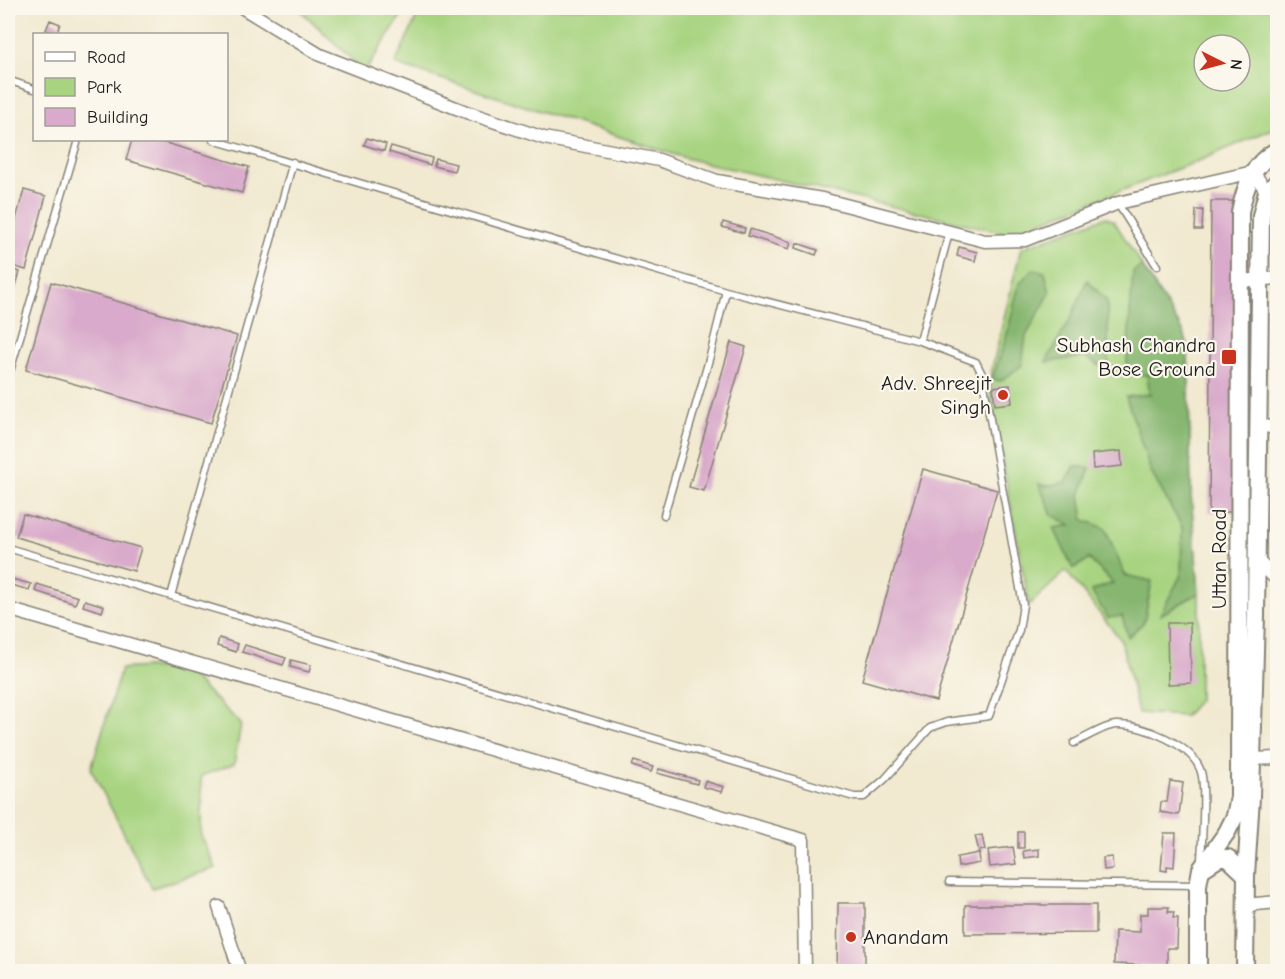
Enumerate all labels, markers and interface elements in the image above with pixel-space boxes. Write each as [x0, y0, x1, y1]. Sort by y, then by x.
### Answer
legend [33, 33, 228, 141]
north arrow [1192, 33, 1252, 93]
text: Road [87, 47, 126, 68]
text: N [1226, 58, 1245, 71]
text: Park [87, 77, 122, 98]
text: Building [87, 107, 149, 128]
place label: Subhash Chandra Bose Ground [1057, 333, 1216, 381]
marker: Subhash Chandra Bose Ground [1220, 348, 1238, 366]
place label: Adv. Shreejit Singh [881, 371, 992, 419]
marker: Adv. Shreejit Singh [996, 388, 1010, 402]
street label: Uttan Road [1207, 509, 1231, 609]
place label: Anandam [863, 925, 949, 949]
marker: Anandam [844, 930, 858, 944]

